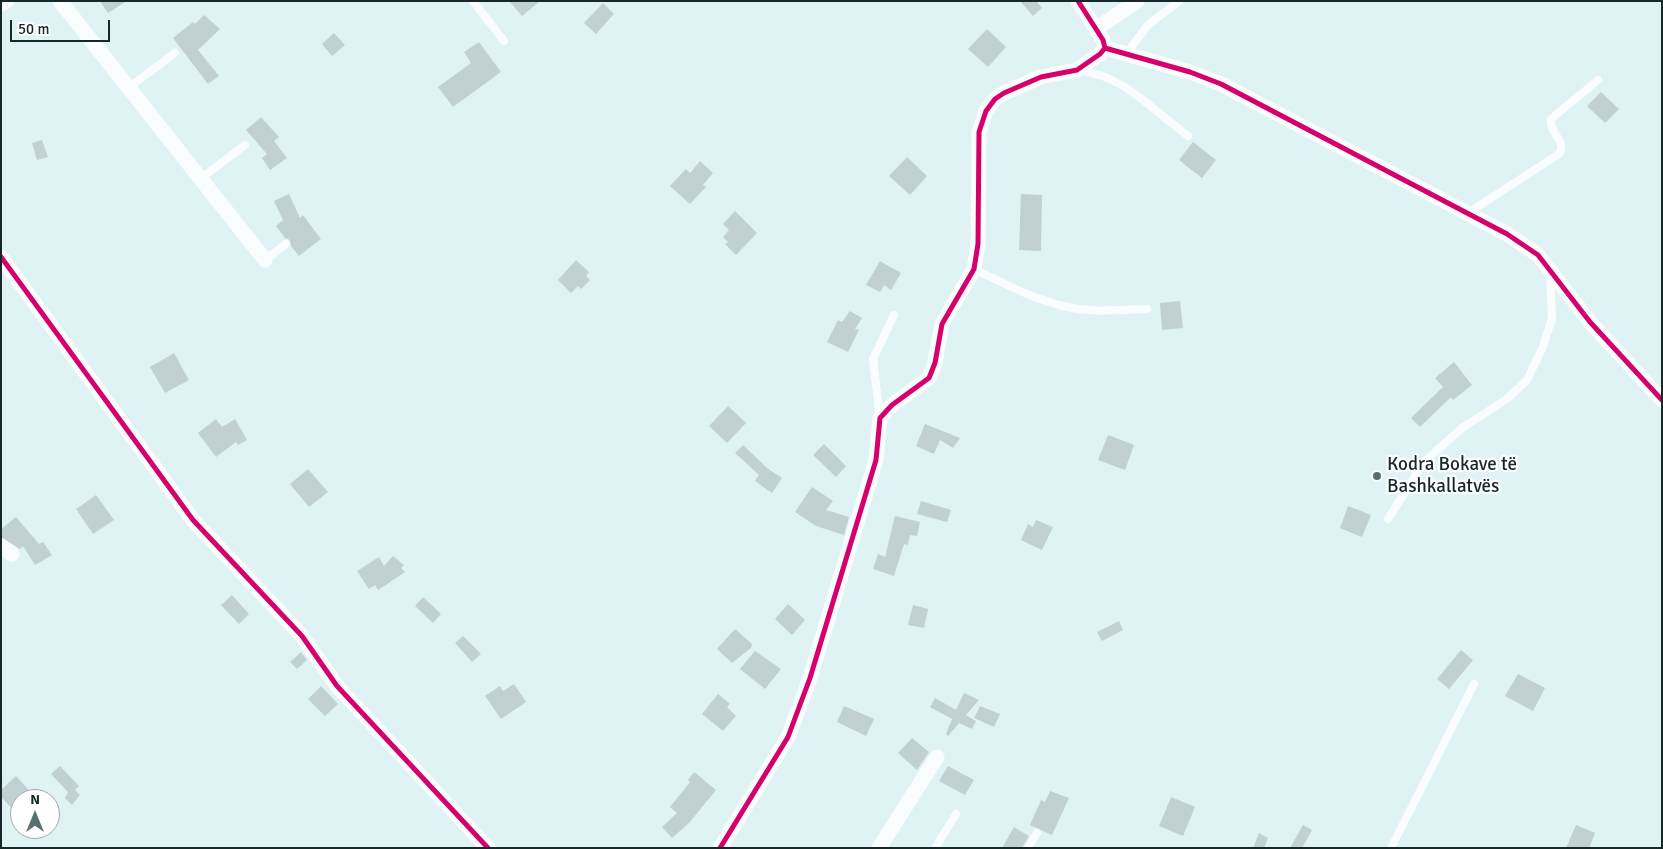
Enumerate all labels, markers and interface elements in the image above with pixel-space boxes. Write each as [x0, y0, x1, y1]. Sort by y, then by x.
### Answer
scale bar [12, 10, 112, 42]
text: 50 m [18, 20, 49, 38]
place label: Kodra Bokave të Bashkallatvës [1387, 454, 1517, 498]
marker: Kodra Bokave të Bashkallatvës [1371, 470, 1383, 482]
north arrow [10, 789, 60, 839]
text: N [30, 791, 40, 808]

